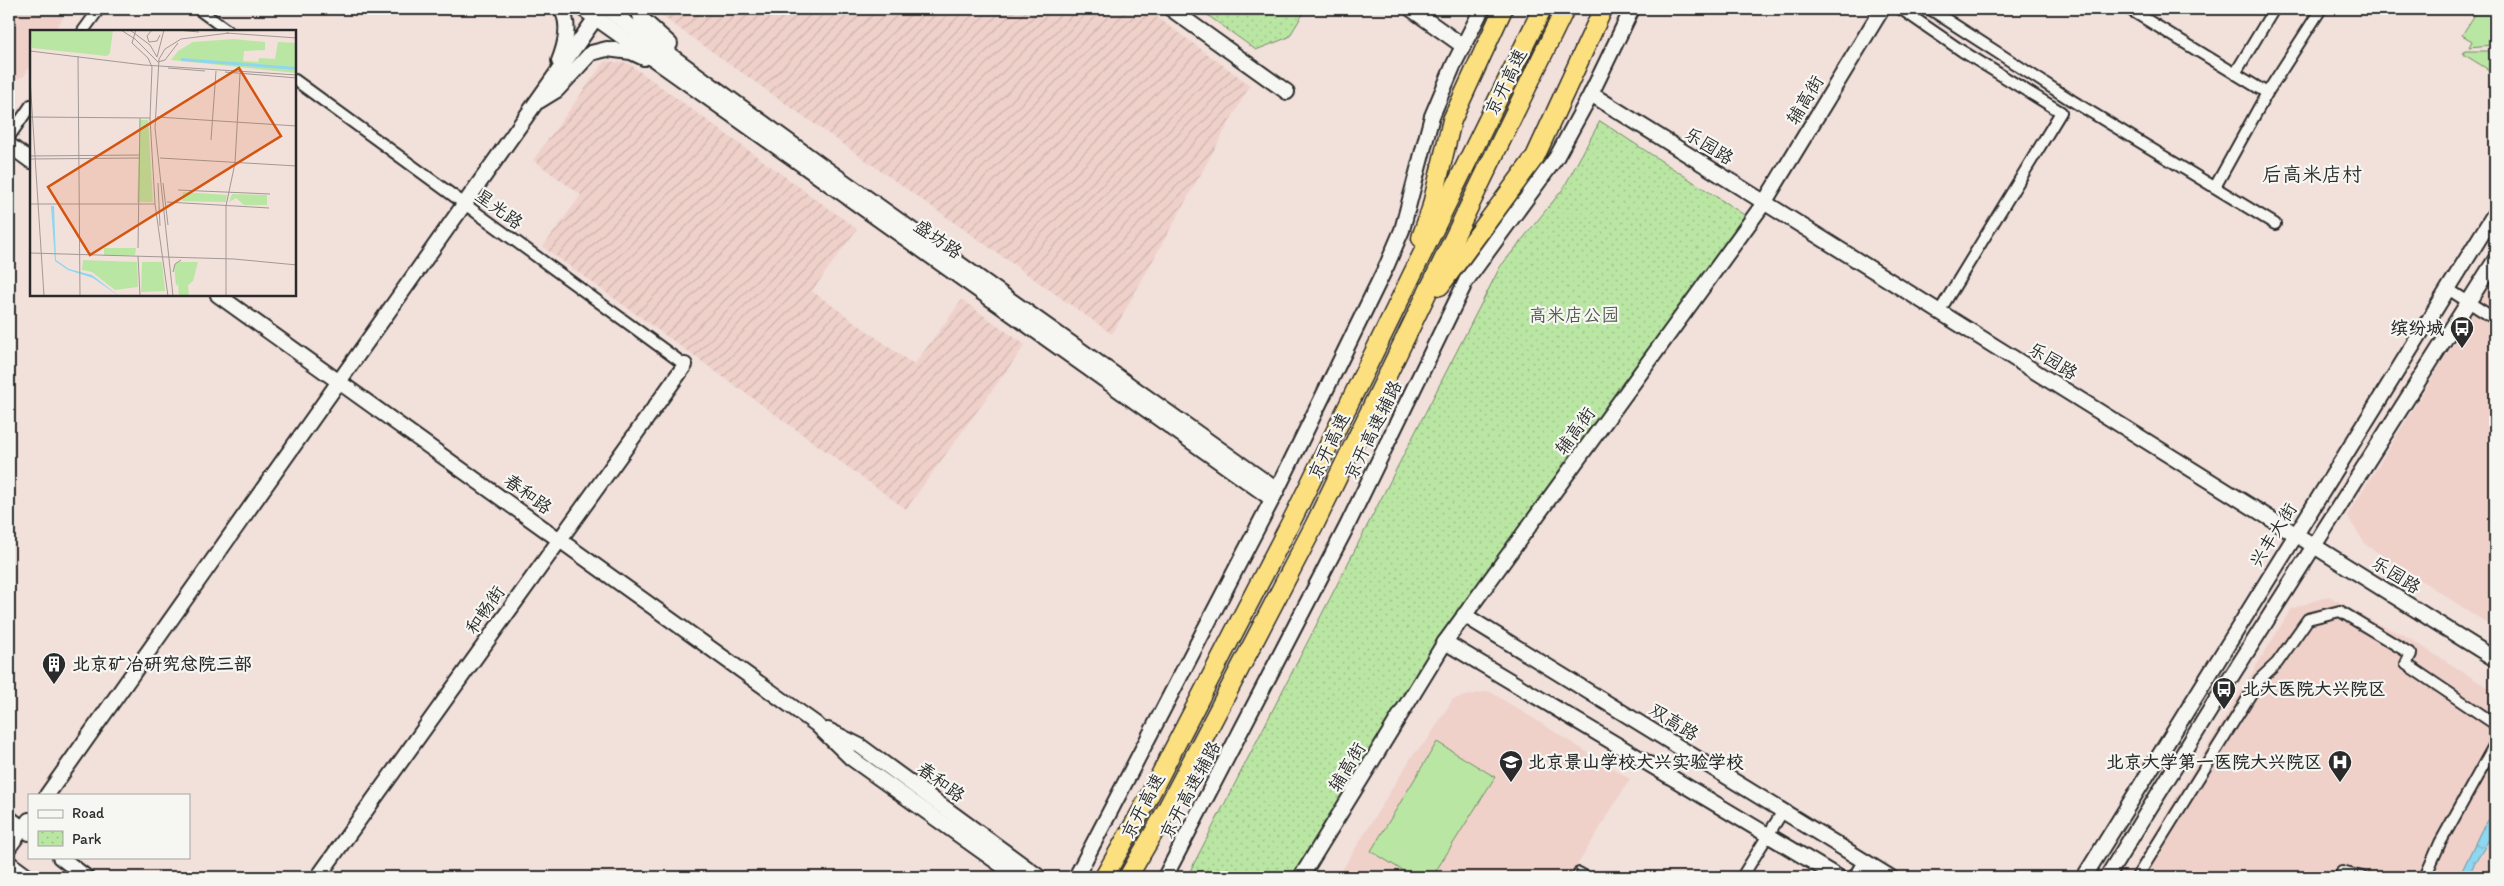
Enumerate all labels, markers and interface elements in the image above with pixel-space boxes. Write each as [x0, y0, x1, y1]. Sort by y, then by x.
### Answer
inset map [30, 30, 296, 296]
street label: 京开高速 [1480, 45, 1532, 119]
street label: 辅高街 [1782, 71, 1828, 129]
street label: 乐园路 [1680, 122, 1738, 170]
district label: 后高米店村 [2262, 162, 2362, 186]
street label: 星光路 [471, 184, 527, 234]
street label: 盛坊路 [910, 215, 966, 263]
park label: 高米店公园 [1529, 304, 1619, 326]
bus stop icon: 缤纷城 [2449, 315, 2475, 349]
place label: 缤纷城 [2390, 317, 2444, 339]
street label: 乐园路 [2024, 337, 2082, 385]
street label: 京开高速辅路 [1339, 377, 1407, 483]
street label: 辅高街 [1550, 403, 1600, 459]
street label: 京开高速 [1303, 409, 1355, 483]
street label: 春和路 [500, 469, 556, 519]
street label: 兴丰大街 [2245, 499, 2301, 571]
street label: 乐园路 [2367, 551, 2425, 599]
street label: 和畅街 [461, 582, 509, 638]
building icon: 北京矿冶研究总院三部 [41, 651, 67, 685]
place label: 北京矿冶研究总院三部 [72, 653, 252, 675]
bus stop icon: 北大医院大兴院区 [2211, 676, 2237, 710]
place label: 北大医院大兴院区 [2242, 678, 2386, 700]
street label: 双高路 [1645, 698, 1703, 746]
street label: 京开高速辅路 [1155, 737, 1225, 843]
street label: 辅高街 [1324, 738, 1370, 796]
school or university icon: 北京景山学校大兴实验学校 [1498, 749, 1524, 783]
hospital icon: 北京大学第一医院大兴院区 [2327, 749, 2353, 783]
place label: 北京景山学校大兴实验学校 [1528, 751, 1744, 773]
place label: 北京大学第一医院大兴院区 [2106, 751, 2322, 773]
street label: 春和路 [913, 757, 969, 807]
street label: 京开高速 [1116, 769, 1170, 843]
legend [28, 794, 190, 858]
text: Road [72, 804, 105, 822]
text: Park [72, 830, 102, 848]

